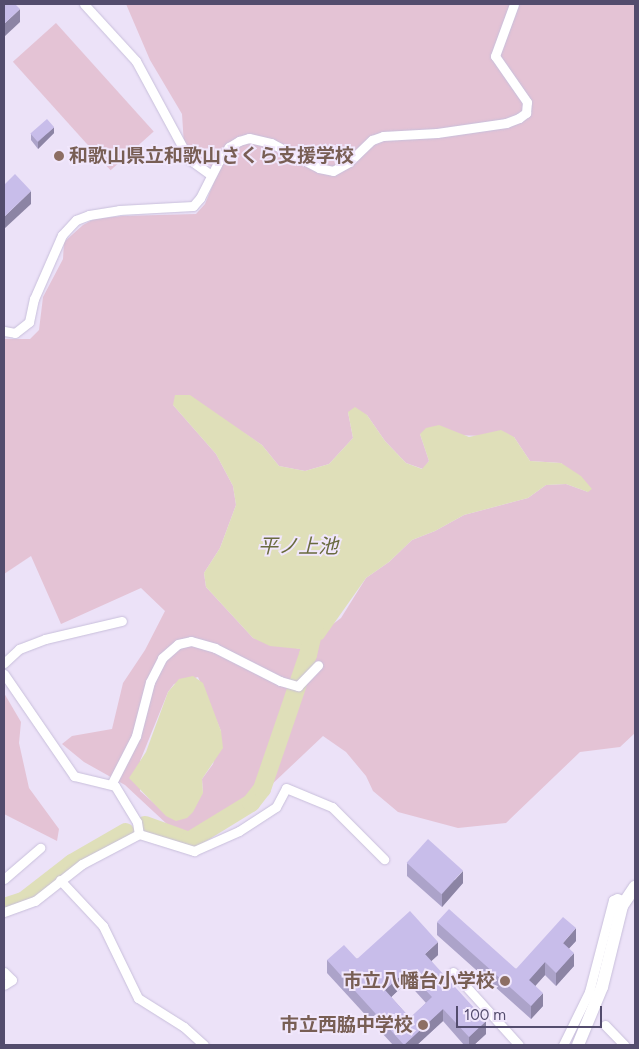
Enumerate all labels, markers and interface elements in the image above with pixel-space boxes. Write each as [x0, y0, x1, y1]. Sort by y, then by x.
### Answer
place label: 和歌山県立和歌山さくら支援学校 [69, 145, 354, 167]
marker: 和歌山県立和歌山さくら支援学校 [53, 150, 65, 162]
water label: 平ノ上池 [258, 534, 338, 558]
place label: 市立八幡台小学校 [343, 970, 495, 992]
marker: 市立八幡台小学校 [499, 975, 511, 987]
scale bar [459, 996, 605, 1028]
text: 100 m [464, 1006, 506, 1024]
place label: 市立西脇中学校 [280, 1014, 413, 1036]
marker: 市立西脇中学校 [417, 1019, 429, 1031]

